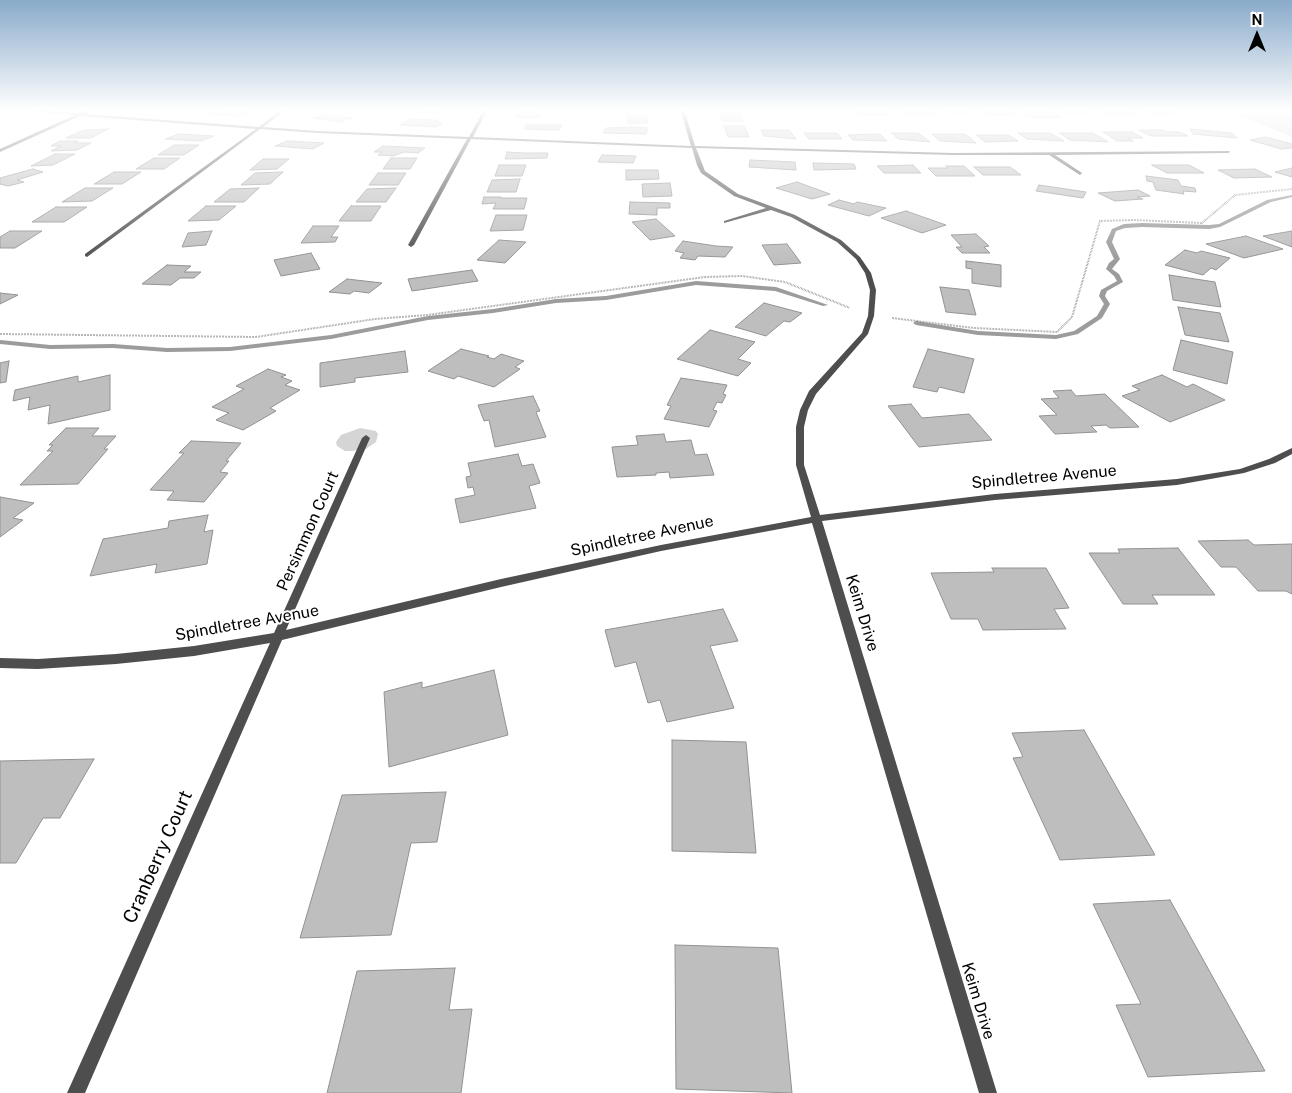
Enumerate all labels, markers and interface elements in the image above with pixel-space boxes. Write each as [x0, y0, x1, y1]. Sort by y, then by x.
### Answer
north arrow [1232, 10, 1282, 60]
text: N [1252, 12, 1262, 28]
street label: Spindletree Avenue [971, 461, 1117, 493]
street label: Persimmon Court [273, 468, 343, 594]
street label: Spindletree Avenue [569, 511, 715, 561]
street label: Keim Drive [841, 572, 883, 654]
street label: Spindletree Avenue [174, 601, 320, 645]
street label: Cranberry Court [118, 787, 198, 927]
street label: Keim Drive [957, 960, 999, 1042]

